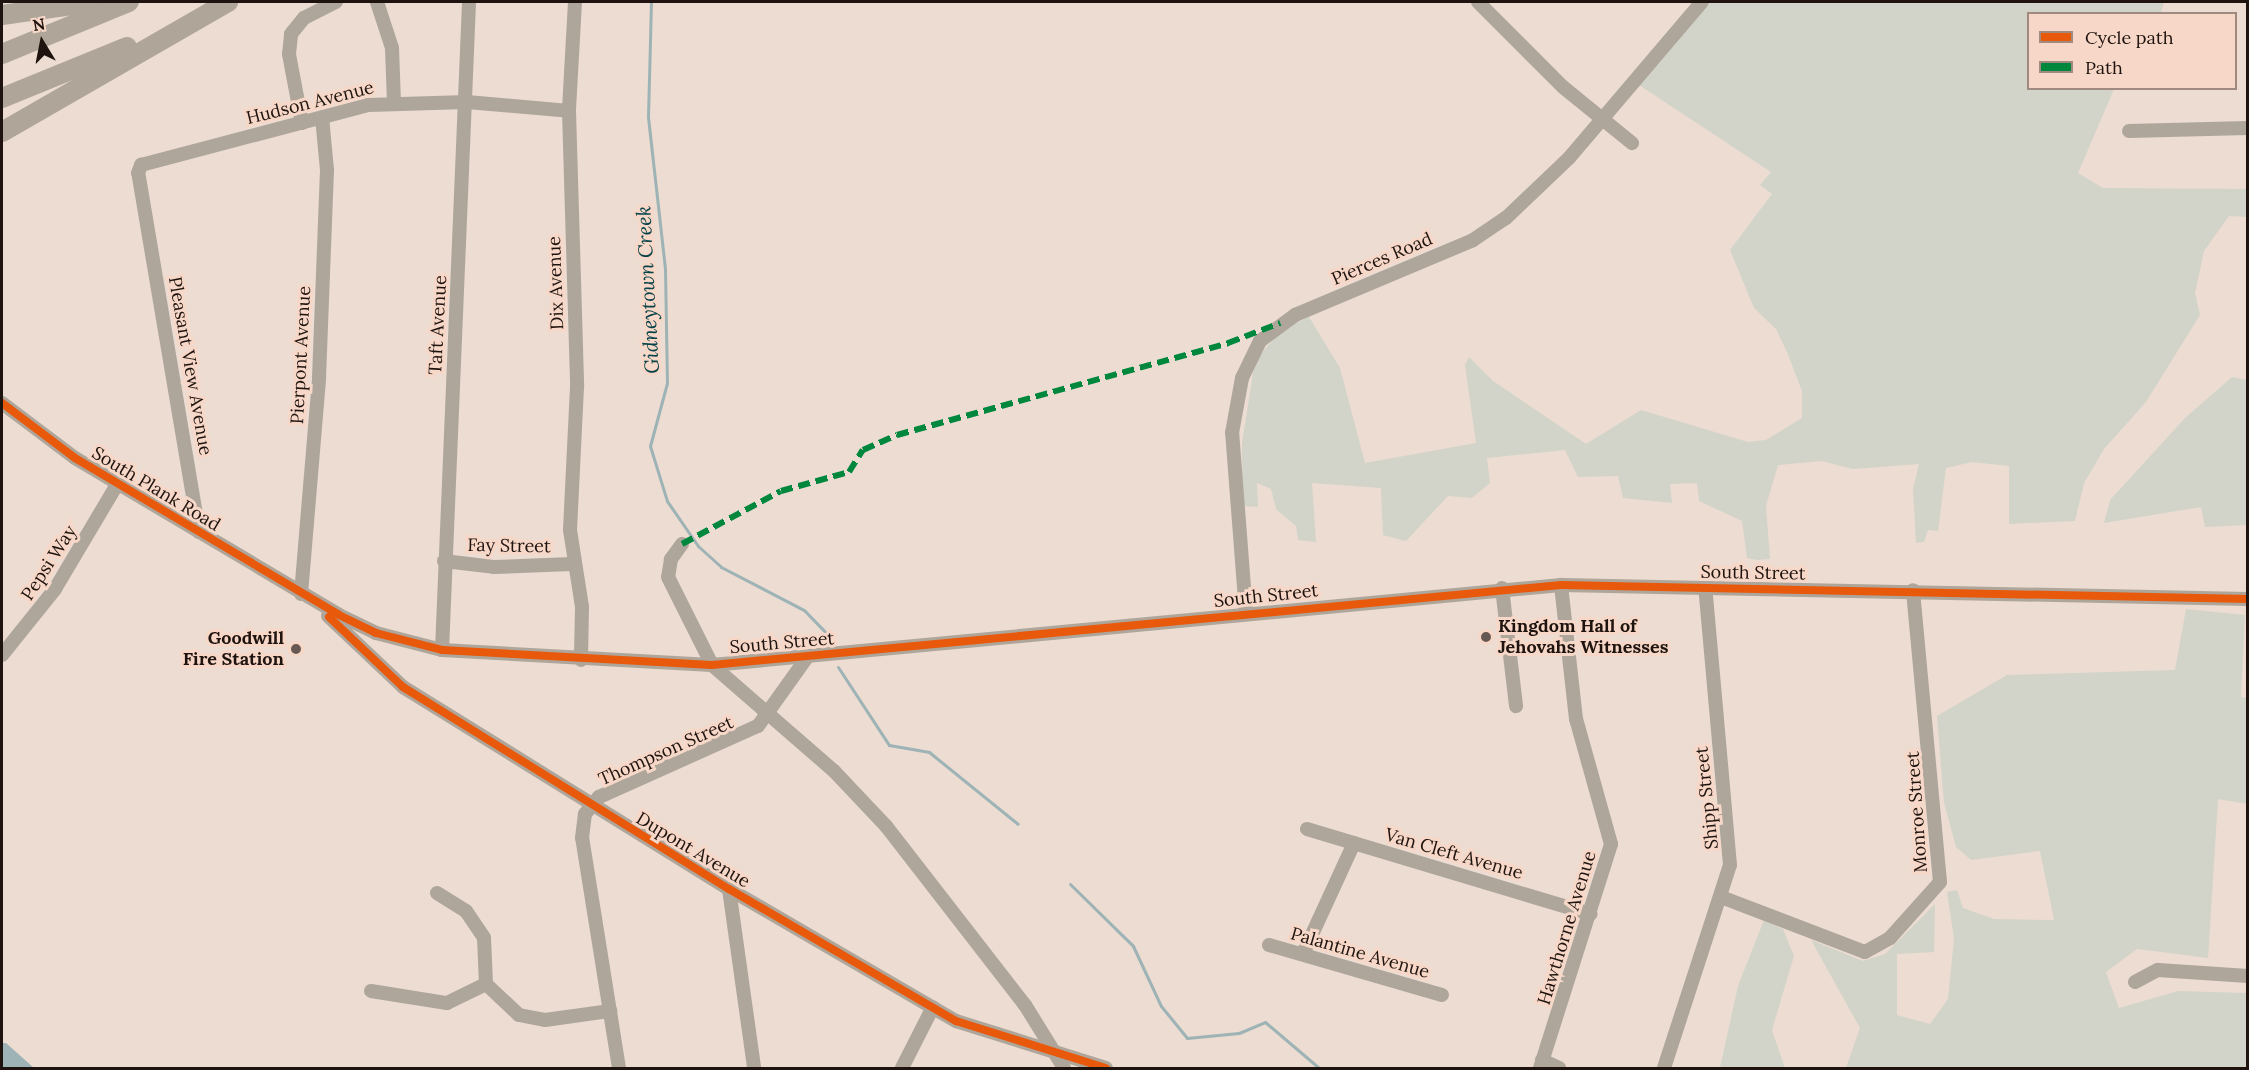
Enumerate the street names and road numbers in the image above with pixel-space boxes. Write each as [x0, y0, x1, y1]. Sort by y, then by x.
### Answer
street label: Hudson Avenue [244, 77, 376, 129]
street label: Pierces Road [1328, 228, 1436, 290]
street label: Dix Avenue [544, 236, 568, 330]
street label: Pleasant View Avenue [164, 275, 216, 457]
street label: Taft Avenue [425, 275, 451, 375]
street label: Pierpont Avenue [287, 285, 315, 425]
street label: South Plank Road [88, 442, 224, 536]
street label: Pepsi Way [17, 521, 81, 605]
street label: Fay Street [467, 534, 551, 558]
street label: South Street [1700, 561, 1806, 585]
street label: South Street [1213, 580, 1319, 612]
street label: South Street [729, 628, 835, 658]
street label: Thompson Street [595, 712, 737, 790]
street label: Shipp Street [1691, 746, 1723, 850]
street label: Monroe Street [1902, 751, 1932, 873]
street label: Dupont Avenue [632, 808, 754, 892]
street label: Van Cleft Avenue [1382, 824, 1526, 884]
street label: Hawthorne Avenue [1533, 848, 1601, 1008]
street label: Palantine Avenue [1288, 923, 1432, 983]

